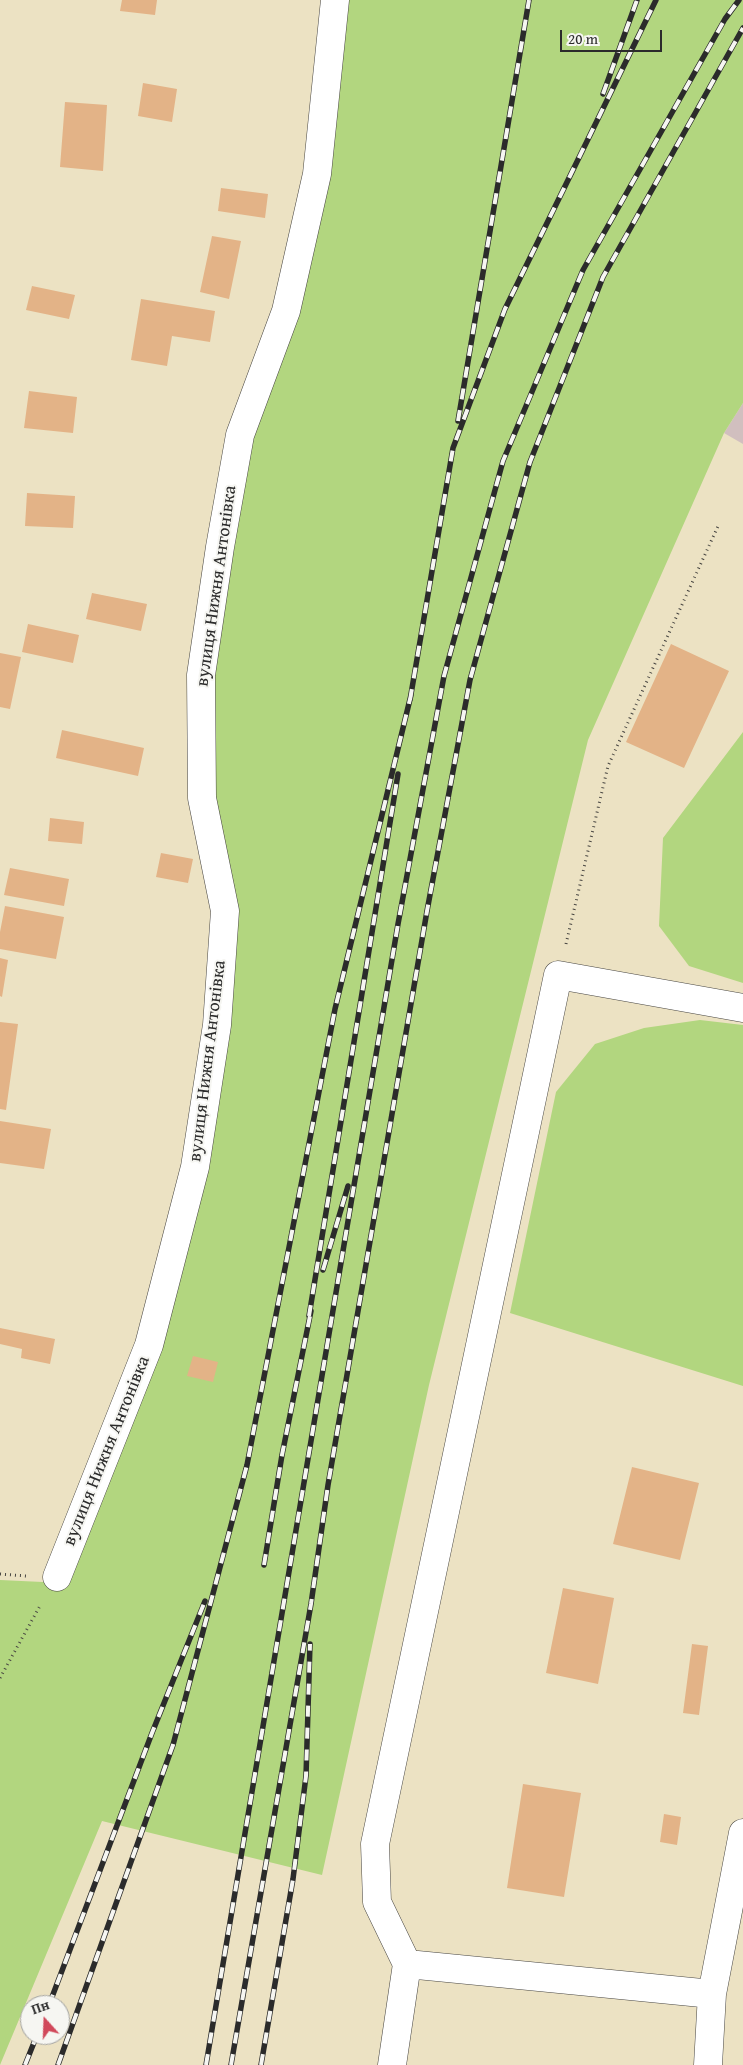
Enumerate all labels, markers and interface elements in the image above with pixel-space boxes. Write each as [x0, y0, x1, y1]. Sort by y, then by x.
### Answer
scale bar [563, 20, 666, 52]
text: 20 m [568, 28, 598, 49]
street label: вулиця Нижня Антонівка [192, 484, 242, 688]
street label: вулиця Нижня Антонівка [185, 959, 231, 1163]
street label: вулиця Нижня Антонівка [59, 1353, 155, 1549]
text: Пн [28, 1994, 52, 2019]
north arrow [20, 1995, 70, 2045]

